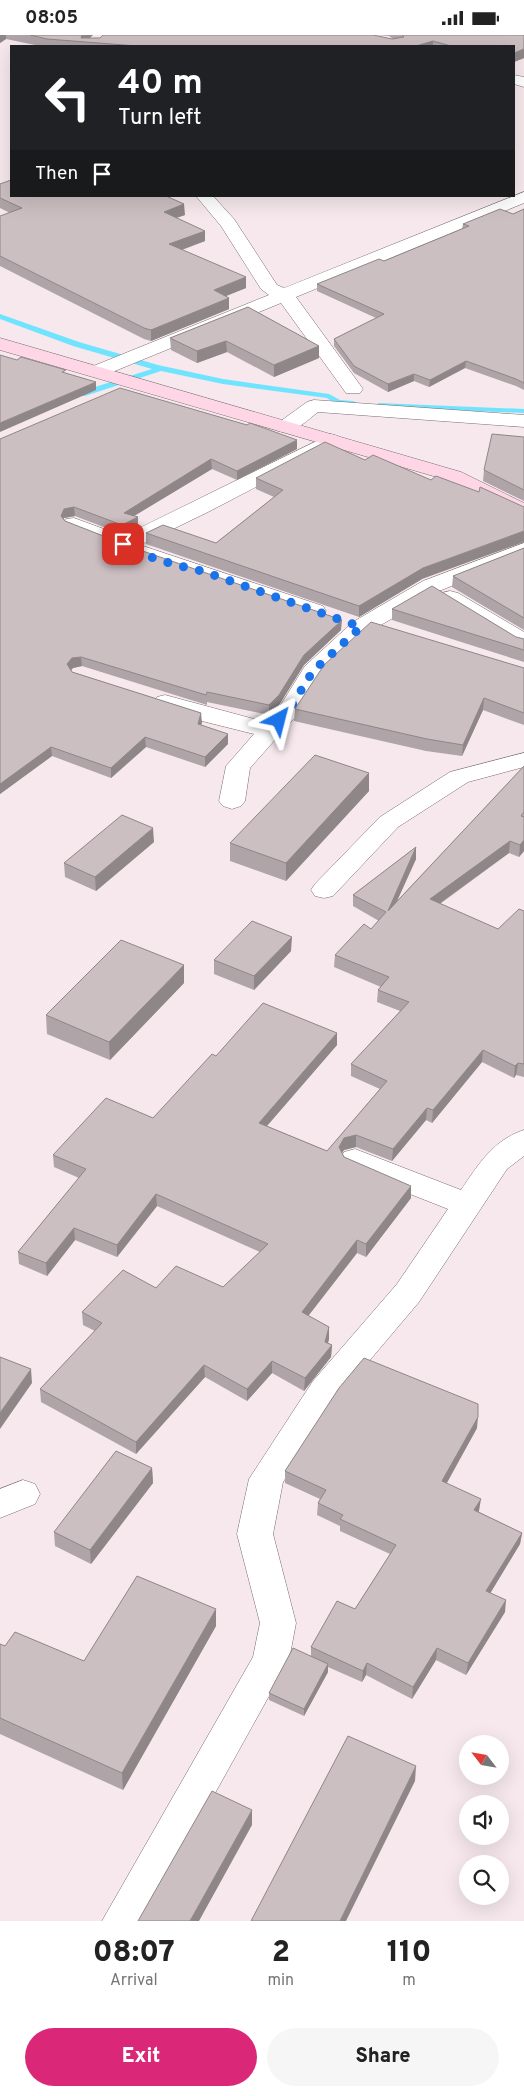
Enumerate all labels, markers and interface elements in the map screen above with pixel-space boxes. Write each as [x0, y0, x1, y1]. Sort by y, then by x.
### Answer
text: 08:05 [25, 6, 78, 30]
text: 40 m [118, 62, 203, 106]
icon: left [35, 65, 100, 130]
text: Turn left [118, 105, 201, 132]
icon: arrive [88, 160, 116, 188]
text: Then [35, 162, 78, 186]
pin [102, 523, 144, 565]
icon: arrive [109, 530, 137, 558]
position arrow [252, 693, 304, 745]
north arrow [459, 1735, 509, 1785]
map controls [459, 1735, 509, 1905]
button: sound [459, 1795, 509, 1845]
button: search [459, 1855, 509, 1905]
text: 08:07 [93, 1935, 175, 1972]
text: 2 [272, 1935, 290, 1972]
text: 110 [387, 1935, 431, 1972]
text: Arrival [110, 1971, 158, 1991]
text: min [268, 1971, 294, 1991]
text: m [402, 1971, 416, 1991]
button: Exit [25, 2028, 257, 2086]
button: Share [267, 2028, 499, 2086]

